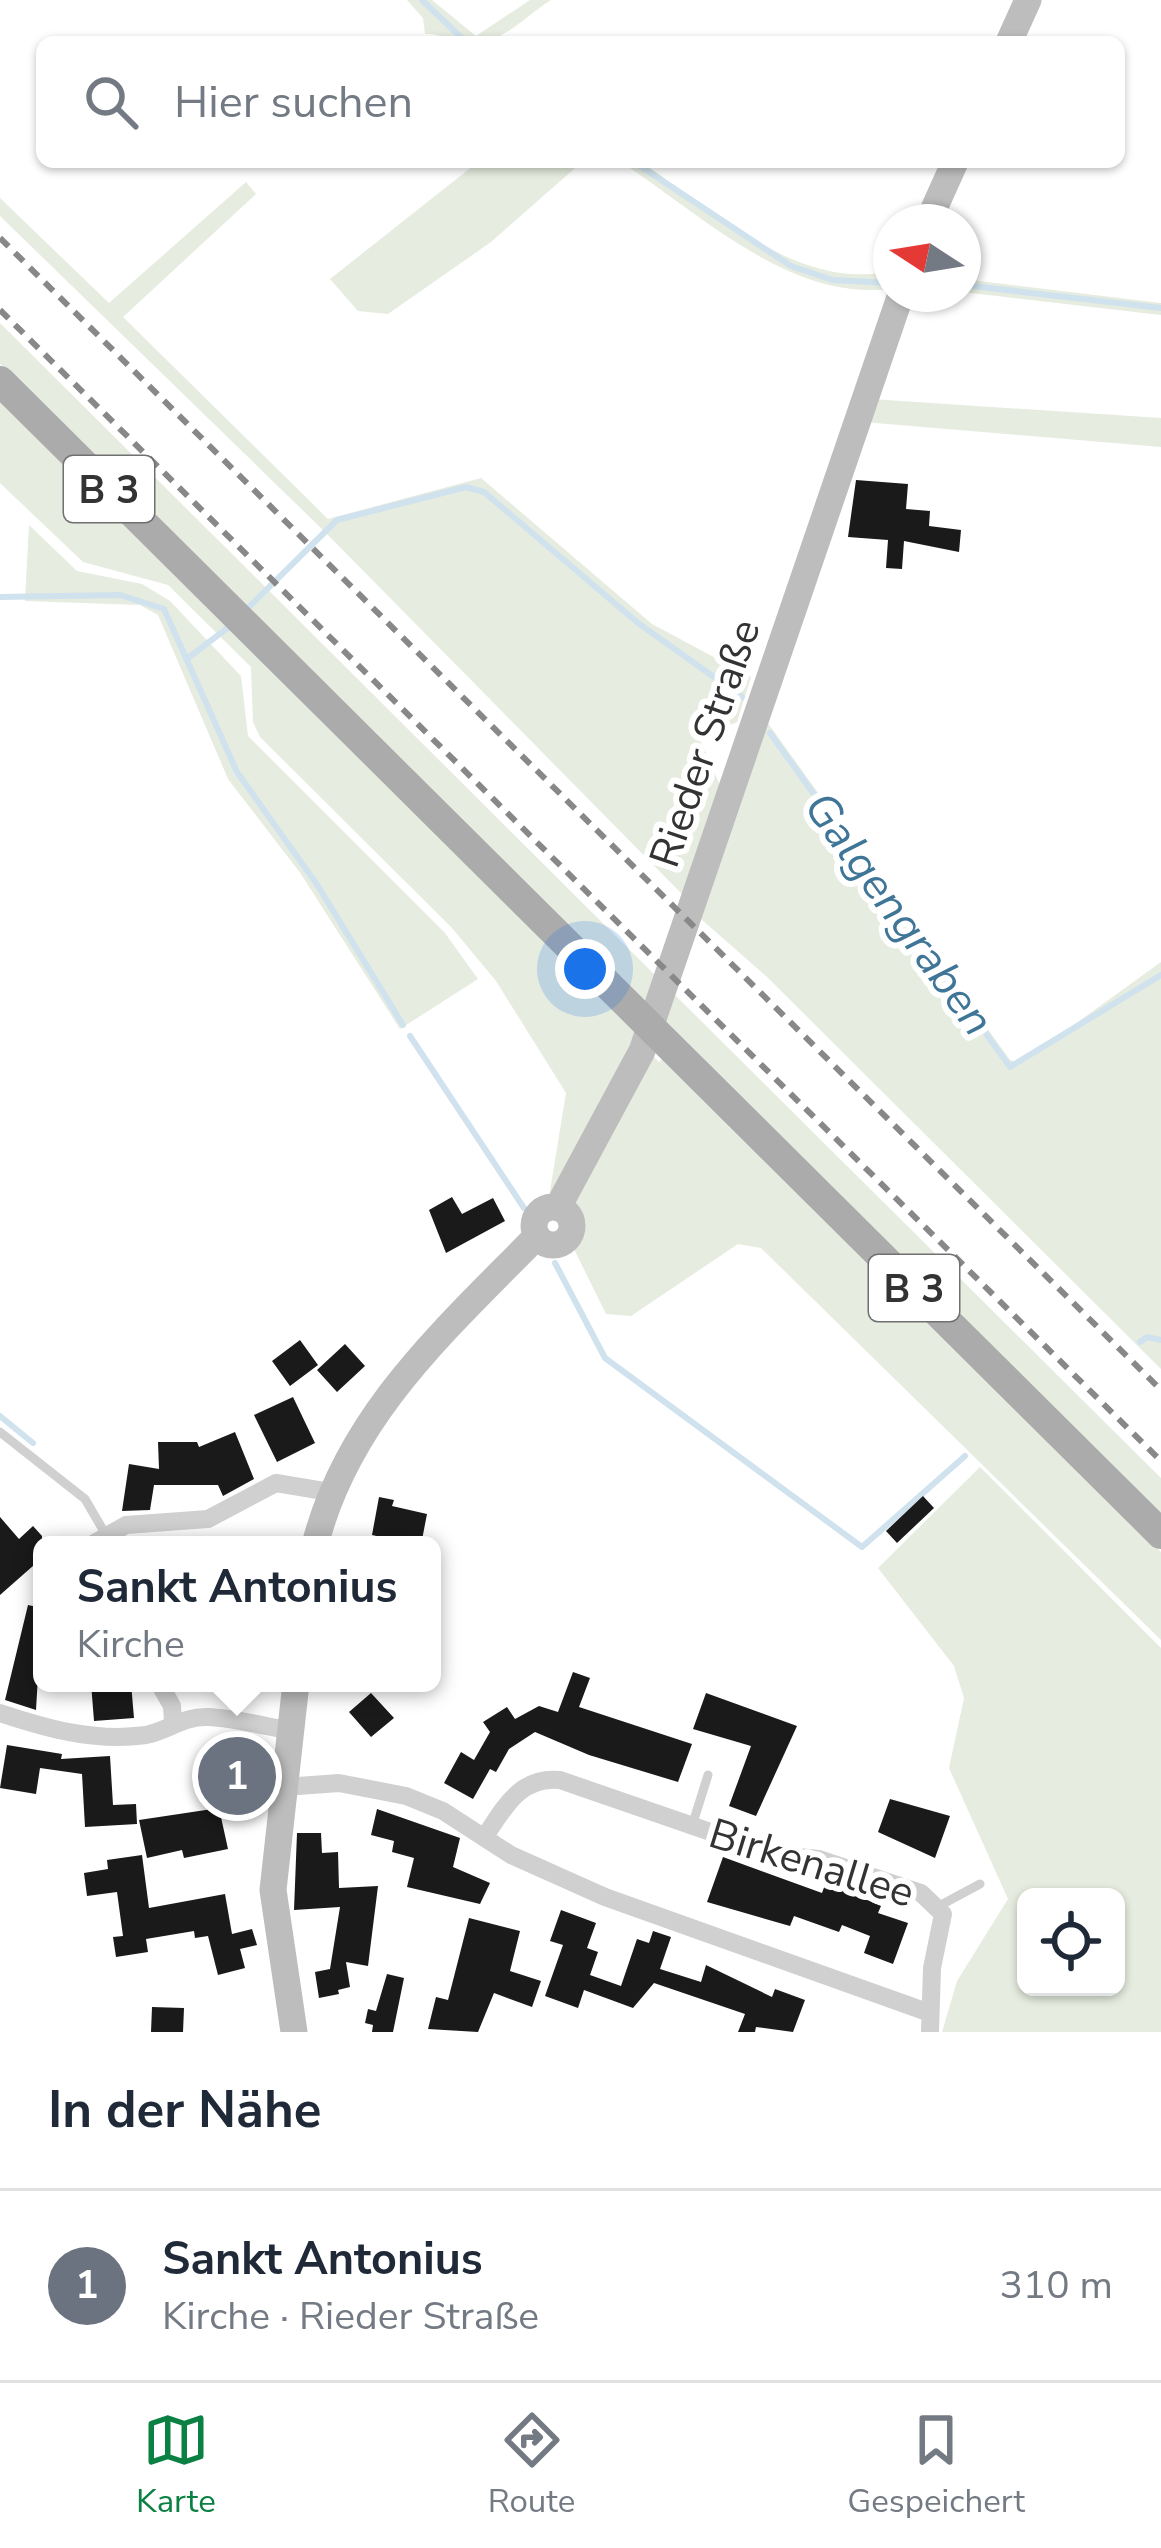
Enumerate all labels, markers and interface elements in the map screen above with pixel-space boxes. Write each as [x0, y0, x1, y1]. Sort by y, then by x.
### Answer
search box [36, 36, 1125, 168]
icon: search [78, 69, 144, 135]
text: Hier suchen [174, 72, 413, 133]
north arrow [873, 204, 981, 312]
road number: B 3 [64, 456, 154, 522]
street label: Rieder Straße [636, 612, 774, 875]
water label: Galgengraben [790, 780, 1008, 1048]
your location [555, 939, 615, 999]
road number: B 3 [869, 1255, 959, 1321]
popup [33, 1536, 441, 1692]
text: Sankt Antonius [77, 1557, 397, 1618]
text: Kirche [77, 1618, 185, 1671]
pin: 1 [198, 1731, 276, 1821]
street label: Birkenallee [702, 1805, 921, 1922]
map controls [1017, 1888, 1125, 1996]
button: locate [1017, 1888, 1125, 1996]
text: In der Nähe [48, 2075, 321, 2145]
text: Sankt Antonius [162, 2229, 483, 2290]
text: 1 [75, 2259, 99, 2312]
text: 310 m [999, 2259, 1113, 2312]
text: Kirche · Rieder Straße [162, 2290, 539, 2343]
tab: Karte [136, 2407, 216, 2524]
tab: Route [488, 2407, 575, 2524]
tab: Gespeichert [847, 2407, 1025, 2524]

